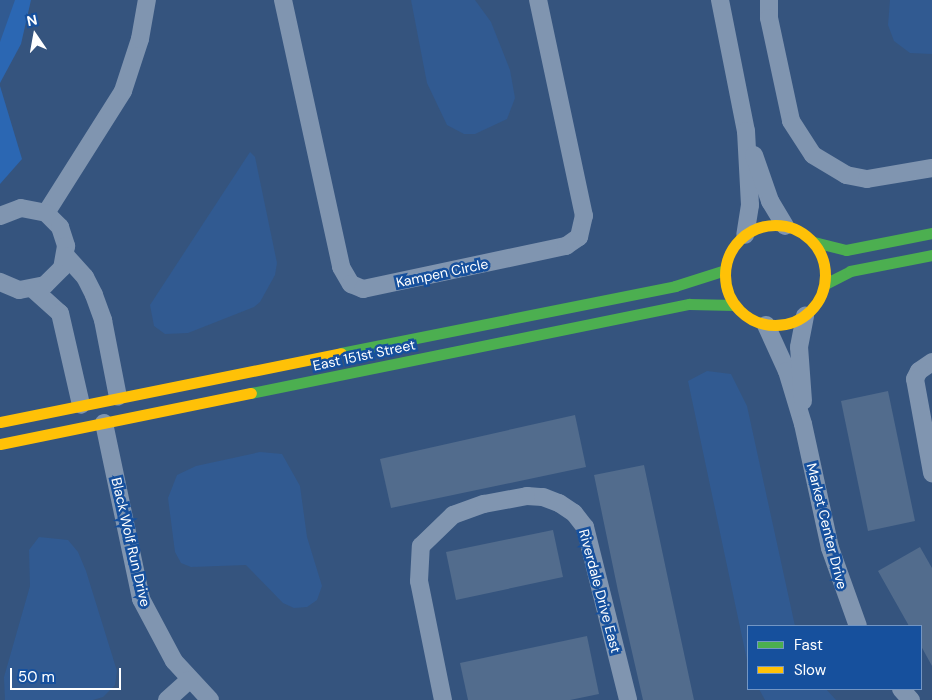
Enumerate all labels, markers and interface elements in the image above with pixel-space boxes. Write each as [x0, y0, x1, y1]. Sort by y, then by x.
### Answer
north arrow [10, 10, 60, 60]
text: N [25, 10, 39, 30]
street label: Kampen Circle [394, 255, 490, 291]
street label: East 151st Street [311, 336, 417, 374]
street label: Market Center Drive [803, 461, 851, 591]
street label: Black Wolf Run Drive [108, 476, 154, 608]
street label: Riverdale Drive East [575, 527, 625, 655]
legend [747, 625, 922, 690]
text: Fast [794, 635, 823, 655]
scale bar [12, 658, 124, 690]
text: Slow [794, 660, 826, 680]
text: 50 m [18, 667, 55, 687]

